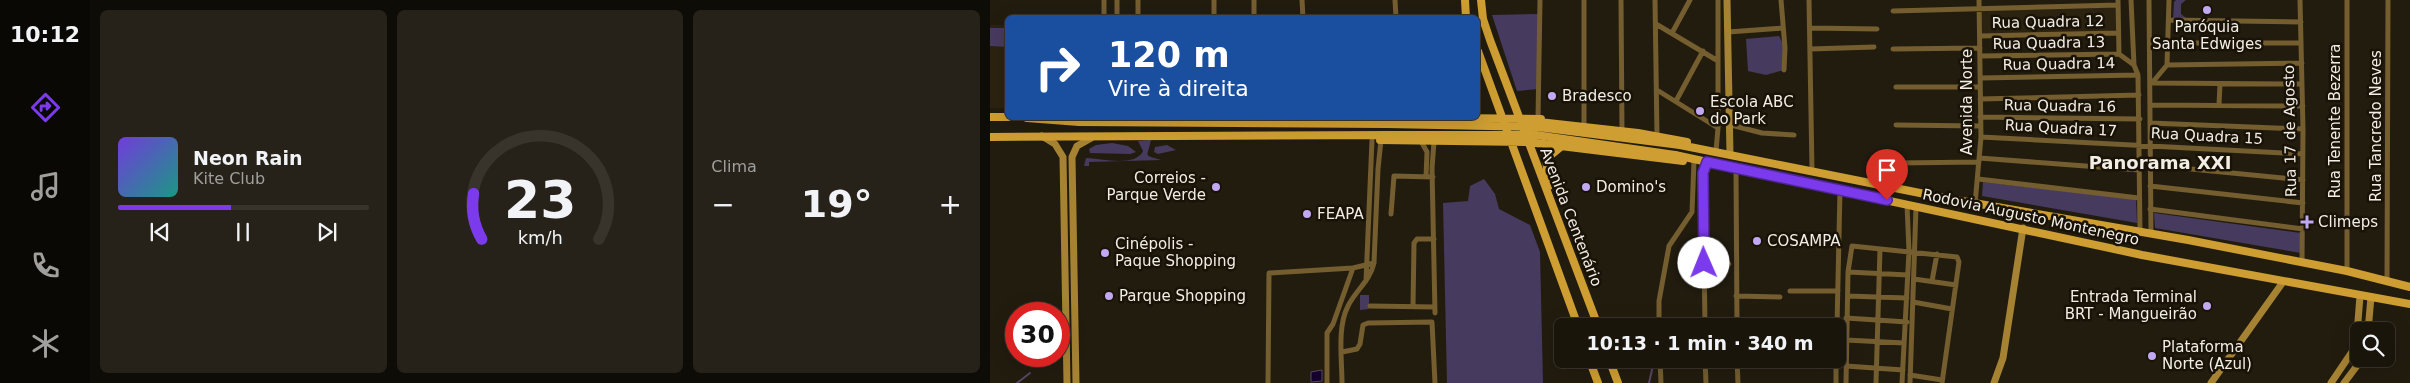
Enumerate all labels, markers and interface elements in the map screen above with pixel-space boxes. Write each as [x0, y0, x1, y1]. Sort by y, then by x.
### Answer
marker: Paróquia Santa Edwiges [2201, 4, 2213, 16]
street label: Rua Quadra 12 [1992, 12, 2104, 32]
place label: Paróquia Santa Edwiges [2152, 18, 2262, 53]
text: 10:12 [10, 22, 80, 47]
street label: Rua Quadra 13 [1993, 33, 2105, 53]
icon: right [1025, 35, 1090, 100]
text: 120 m [1108, 35, 1230, 75]
street label: Rua Tenente Bezerra [2326, 43, 2344, 199]
street label: Avenida Norte [1958, 49, 1976, 155]
street label: Rua Tancredo Neves [2367, 50, 2385, 202]
street label: Rua Quadra 14 [2003, 54, 2115, 74]
street label: Rua 17 de Agosto [2280, 65, 2300, 197]
text: Vire à direita [1108, 76, 1249, 101]
place label: Bradesco [1562, 87, 1632, 105]
icon: directions [28, 90, 63, 125]
marker: Bradesco [1546, 90, 1558, 102]
place label: Escola ABC do Park [1710, 93, 1794, 128]
street label: Rua Quadra 16 [2004, 96, 2116, 116]
marker: Escola ABC do Park [1694, 105, 1706, 117]
street label: Rua Quadra 17 [2004, 116, 2118, 140]
street label: Rua Quadra 15 [2150, 124, 2264, 148]
street label: Avenida Centenário [1536, 145, 1606, 289]
text: Neon Rain [193, 147, 302, 169]
pin [1866, 149, 1908, 200]
district label: Panorama XXI [2089, 152, 2231, 173]
icon: arrive [1873, 156, 1901, 184]
text: Clima [711, 157, 757, 176]
icon: music [28, 169, 63, 204]
text: Kite Club [193, 169, 265, 188]
place label: Correios - Parque Verde [1107, 169, 1206, 204]
text: 23 [504, 170, 576, 230]
place label: Domino's [1596, 178, 1666, 196]
marker: Correios - Parque Verde [1210, 181, 1222, 193]
marker: Domino's [1580, 181, 1592, 193]
text: 19° [801, 182, 873, 226]
street label: Rodovia Augusto Montenegro [1921, 185, 2141, 249]
text: − [711, 188, 735, 221]
text: + [939, 188, 962, 221]
place label: FEAPA [1317, 205, 1364, 223]
marker: FEAPA [1301, 208, 1313, 220]
place label: Climeps [2318, 213, 2378, 231]
marker: Climeps [2300, 215, 2314, 229]
icon: previous [146, 218, 174, 246]
icon: pause [229, 218, 257, 246]
icon: next [313, 218, 341, 246]
text: km/h [517, 227, 563, 248]
place label: COSAMPA [1767, 232, 1841, 250]
place label: Cinépolis - Paque Shopping [1115, 235, 1236, 270]
marker: COSAMPA [1751, 235, 1763, 247]
position arrow [1677, 236, 1729, 288]
marker: Cinépolis - Paque Shopping [1099, 247, 1111, 259]
icon: phone [28, 248, 63, 283]
place label: Parque Shopping [1119, 287, 1246, 305]
place label: Entrada Terminal BRT - Mangueirão [2065, 288, 2197, 323]
marker: Parque Shopping [1103, 290, 1115, 302]
marker: Entrada Terminal BRT - Mangueirão [2201, 300, 2213, 312]
speed limit sign: 30 [1005, 302, 1070, 367]
map controls [2350, 322, 2395, 367]
button: search [2350, 322, 2395, 367]
icon: climate [28, 326, 63, 361]
text: 10:13 · 1 min · 340 m [1586, 332, 1814, 354]
place label: Plataforma Norte (Azul) [2162, 338, 2252, 373]
marker: Plataforma Norte (Azul) [2146, 350, 2158, 362]

